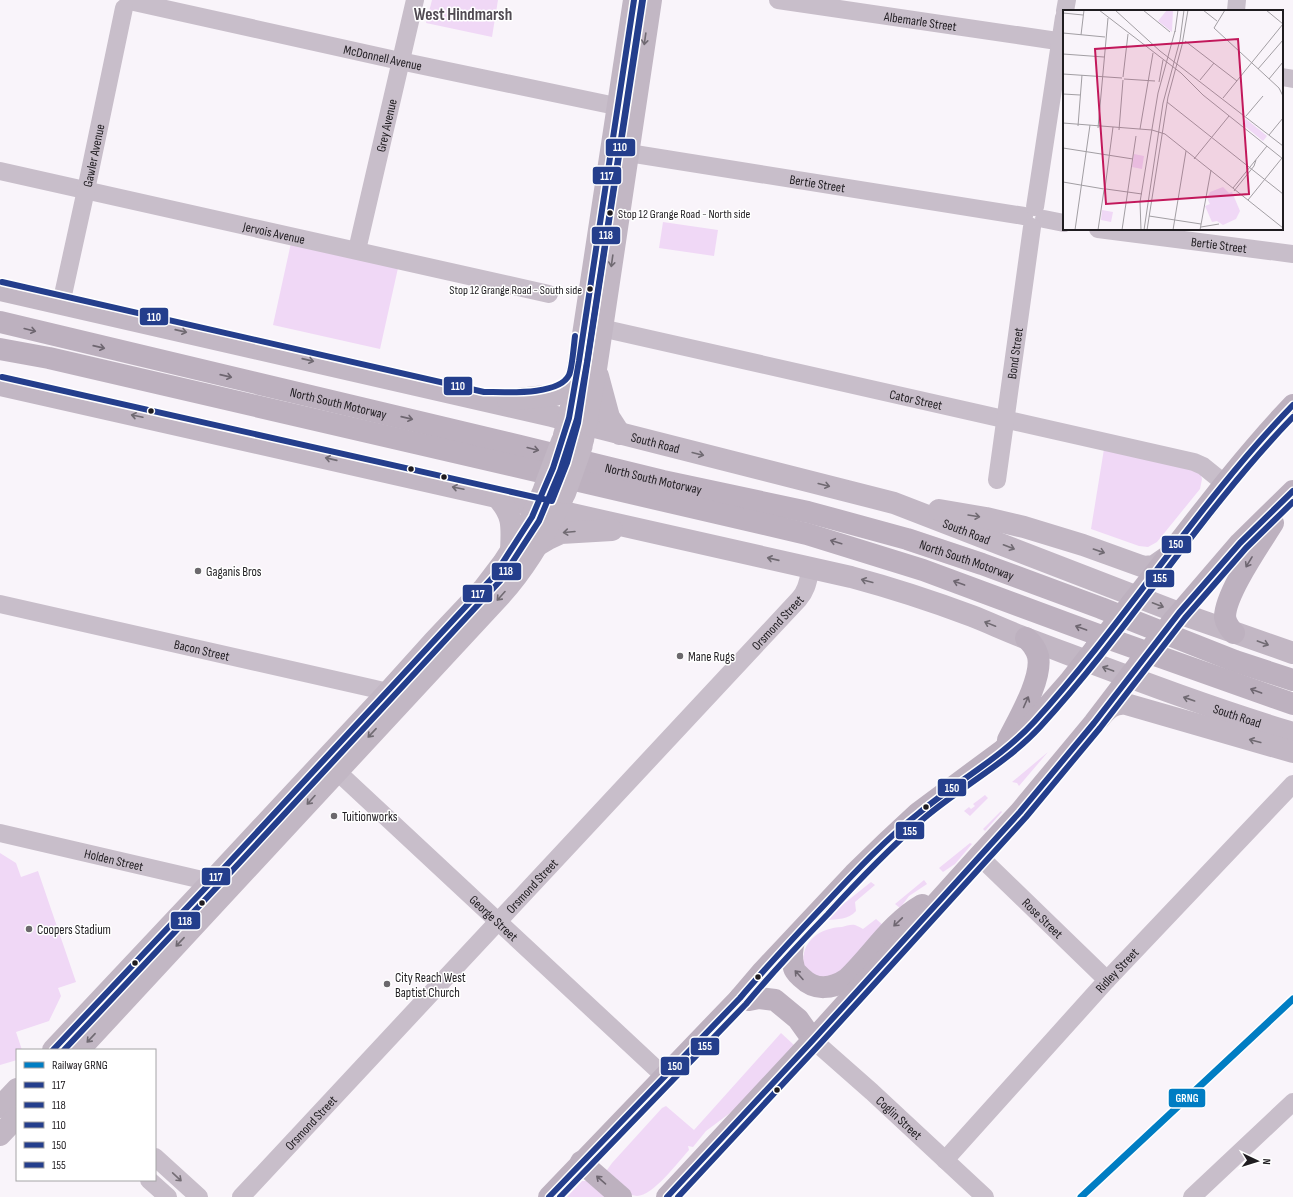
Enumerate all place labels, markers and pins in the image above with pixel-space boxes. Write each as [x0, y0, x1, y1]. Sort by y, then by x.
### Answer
place label: Stop 12 Grange Road - North side [618, 207, 750, 222]
marker: Stop 12 Grange Road - North side [605, 208, 615, 218]
place label: Stop 12 Grange Road - South side [449, 283, 582, 298]
marker: Stop 12 Grange Road - South side [585, 284, 595, 294]
unlabelled marker [146, 406, 156, 416]
unlabelled marker [406, 464, 416, 474]
unlabelled marker [439, 472, 449, 482]
place label: Gaganis Bros [206, 564, 262, 580]
marker: Gaganis Bros [193, 566, 203, 576]
place label: Mane Rugs [688, 649, 735, 665]
marker: Mane Rugs [675, 651, 685, 661]
unlabelled marker [921, 802, 931, 812]
place label: Tuitionworks [342, 809, 398, 825]
marker: Tuitionworks [329, 811, 339, 821]
unlabelled marker [197, 898, 207, 908]
place label: Coopers Stadium [37, 922, 111, 938]
marker: Coopers Stadium [24, 924, 34, 934]
unlabelled marker [130, 958, 140, 968]
place label: City Reach West Baptist Church [395, 970, 466, 1001]
unlabelled marker [753, 972, 763, 982]
marker: City Reach West Baptist Church [382, 979, 392, 989]
unlabelled marker [772, 1085, 782, 1095]

